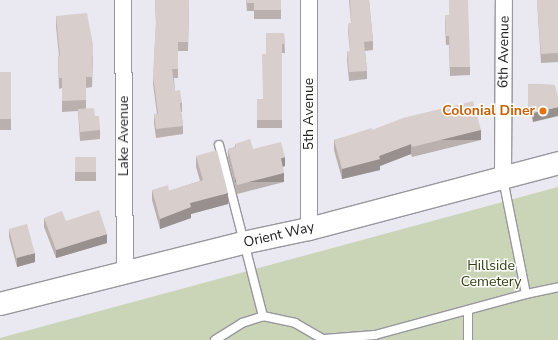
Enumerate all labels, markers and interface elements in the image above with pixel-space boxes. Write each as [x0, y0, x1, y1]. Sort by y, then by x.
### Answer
street label: 6th Avenue [495, 16, 513, 88]
street label: 5th Avenue [301, 78, 317, 150]
street label: Lake Avenue [116, 96, 132, 176]
place label: Colonial Diner [442, 103, 535, 119]
marker: Colonial Diner [538, 106, 548, 116]
street label: Orient Way [242, 219, 316, 251]
park label: Hillside Cemetery [461, 258, 521, 290]

